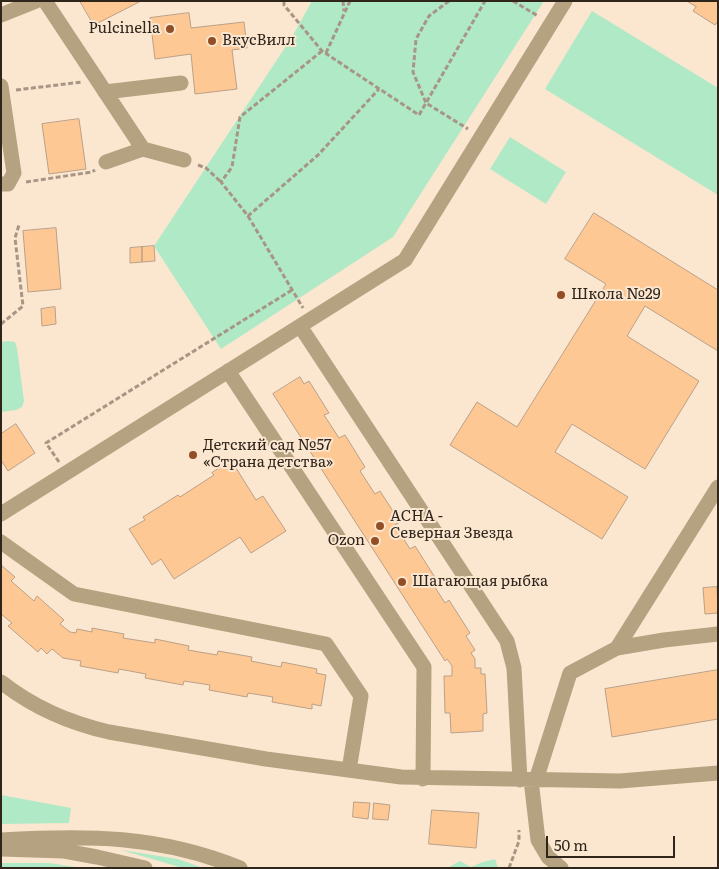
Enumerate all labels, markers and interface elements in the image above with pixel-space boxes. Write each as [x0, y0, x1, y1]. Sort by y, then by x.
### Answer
place label: Pulcinella [89, 20, 160, 38]
marker: Pulcinella [164, 23, 176, 35]
place label: ВкусВилл [222, 32, 295, 50]
marker: ВкусВилл [206, 35, 218, 47]
place label: Школа №29 [571, 286, 661, 304]
marker: Школа №29 [555, 289, 567, 301]
place label: Детский сад №57 «Страна детства» [203, 437, 333, 472]
marker: Детский сад №57 «Страна детства» [187, 449, 199, 461]
place label: АСНА - Северная Звезда [390, 508, 513, 543]
marker: АСНА - Северная Звезда [374, 520, 386, 532]
place label: Ozon [328, 532, 365, 550]
marker: Ozon [369, 535, 381, 547]
place label: Шагающая рыбка [412, 573, 548, 591]
marker: Шагающая рыбка [396, 576, 408, 588]
scale bar [549, 826, 678, 858]
text: 50 m [554, 833, 588, 856]

